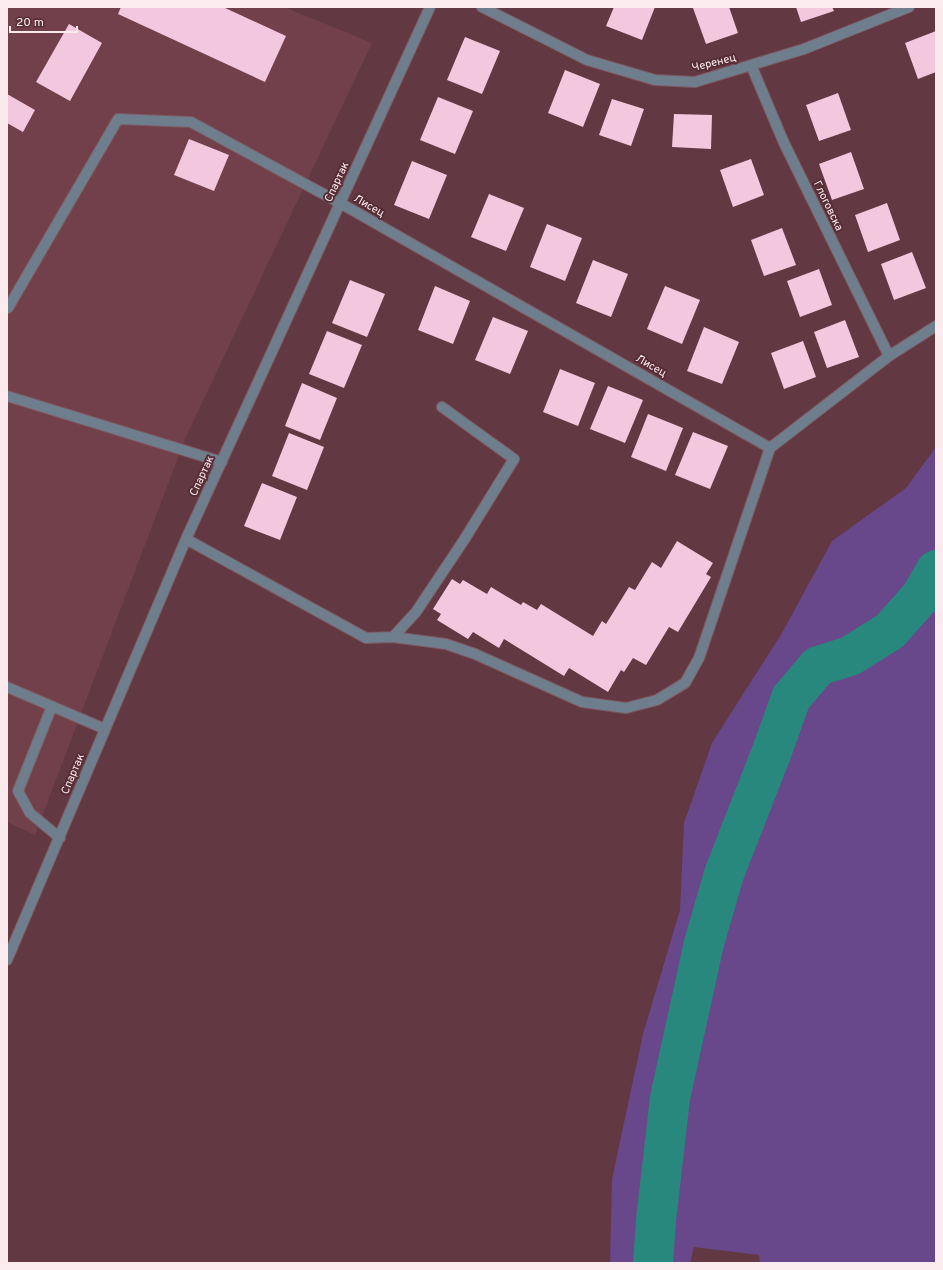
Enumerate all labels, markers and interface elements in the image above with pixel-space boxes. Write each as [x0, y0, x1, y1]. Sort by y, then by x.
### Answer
scale bar [10, 8, 77, 34]
text: 20 m [16, 15, 44, 31]
street label: Черенец [690, 51, 738, 75]
street label: Спартак [322, 160, 352, 204]
street label: Глоговска [810, 179, 846, 233]
street label: Лисец [351, 192, 387, 220]
street label: Лисец [633, 352, 669, 380]
street label: Спартак [187, 454, 217, 498]
street label: Спартак [58, 752, 88, 796]

